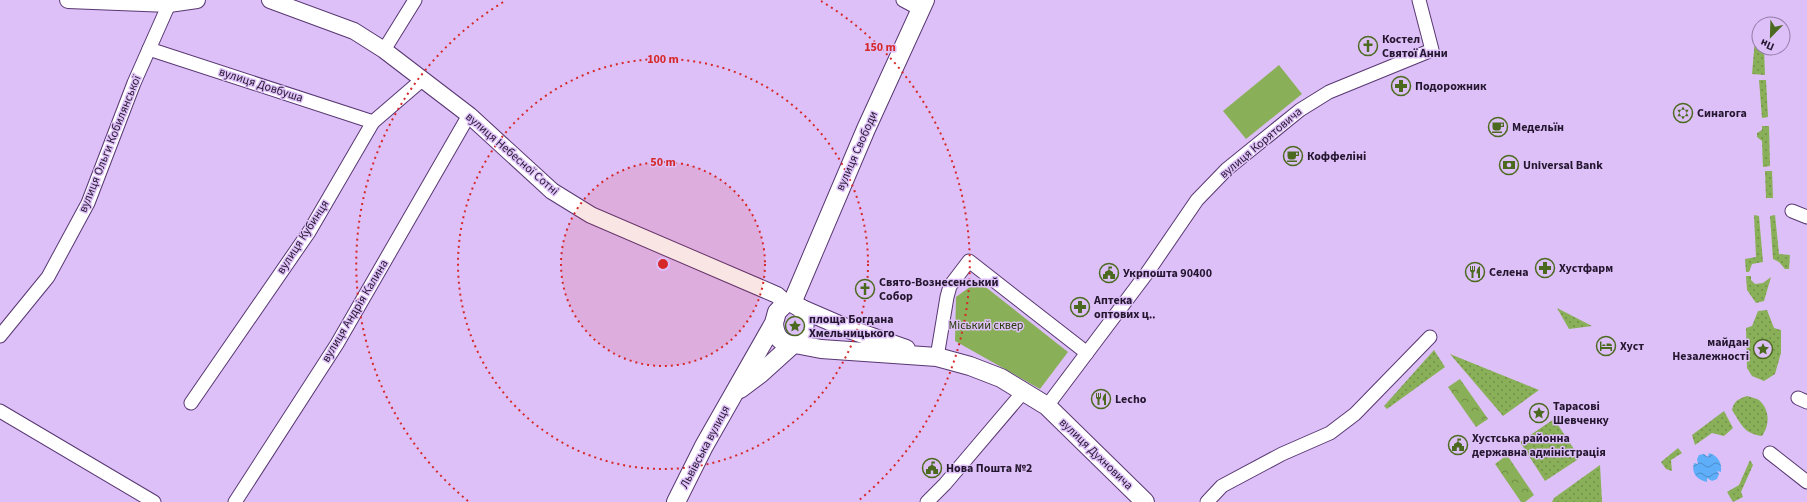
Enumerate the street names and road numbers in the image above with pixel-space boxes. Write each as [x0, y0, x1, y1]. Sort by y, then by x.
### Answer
street label: вулиця Довбуша [217, 63, 305, 107]
street label: вулиця Ольги Кобилянської [75, 72, 146, 215]
street label: вулиця Корятовича [1216, 103, 1306, 183]
street label: вулиця Свободи [832, 108, 882, 194]
street label: вулиця Небесної Сотні [462, 109, 562, 199]
street label: вулиця Кубинця [273, 197, 333, 277]
street label: вулиця Андрія Калина [318, 257, 392, 365]
street label: Львівська вулиця [676, 402, 734, 492]
street label: вулиця Духновича [1055, 414, 1137, 494]

